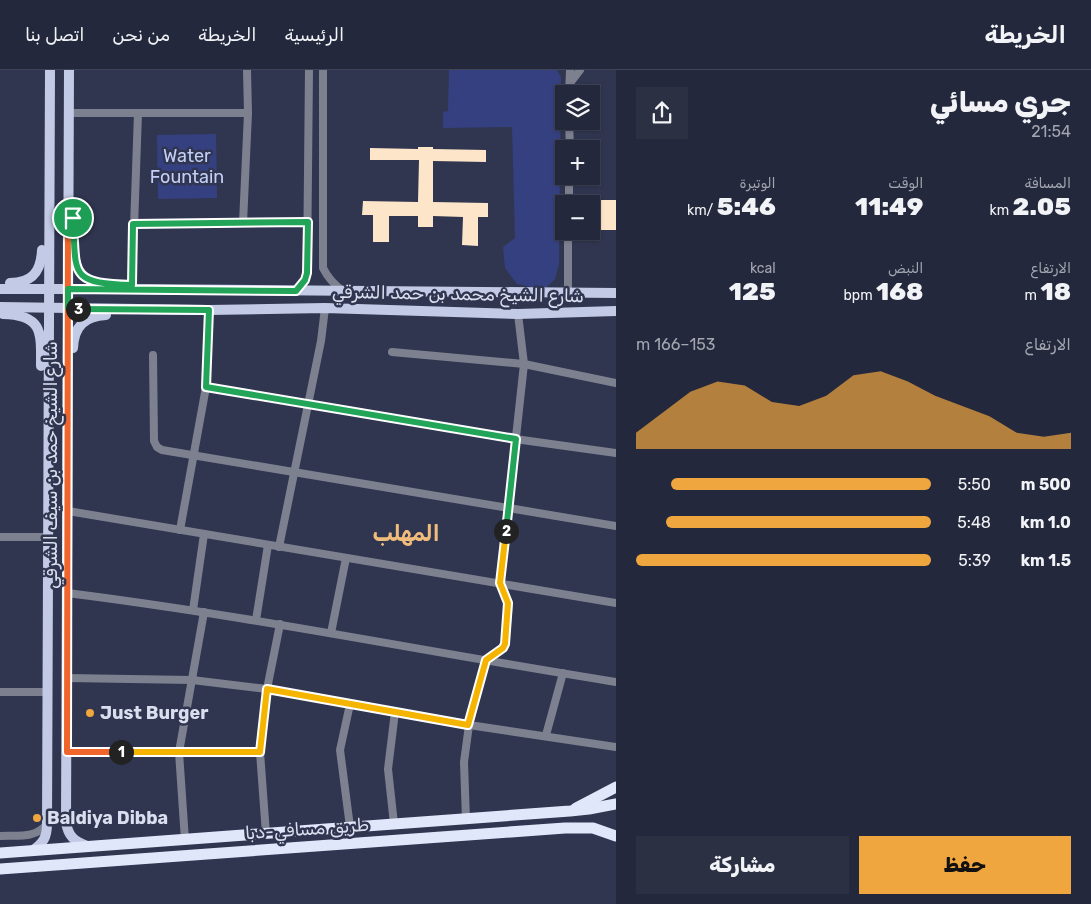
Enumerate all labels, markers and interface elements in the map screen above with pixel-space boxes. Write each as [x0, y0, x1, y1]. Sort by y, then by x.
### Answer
text: الخريطة [985, 21, 1066, 49]
text: اتصل بنا [25, 24, 84, 46]
text: من نحن [112, 24, 170, 46]
text: الخريطة [198, 24, 256, 46]
text: الرئيسية [284, 24, 344, 46]
map controls [555, 85, 600, 240]
button: layers [555, 85, 600, 130]
text: جري مسائي [930, 86, 1071, 119]
button: share [636, 87, 688, 139]
text: 21:54 [1031, 122, 1071, 141]
button: + [555, 140, 600, 185]
park label: Water Fountain [150, 145, 224, 188]
text: الوتيرة [740, 175, 776, 192]
text: الوقت [888, 175, 923, 192]
text: المسافة [1024, 175, 1071, 192]
text: 5:46 [717, 192, 776, 221]
text: 11:49 [855, 192, 923, 221]
text: 2.05 [1013, 192, 1071, 221]
button: − [555, 195, 600, 240]
pin [52, 197, 94, 239]
text: /km [687, 202, 717, 219]
text: km [989, 202, 1013, 219]
icon: arrive [59, 204, 87, 232]
text: kcal [750, 260, 776, 277]
text: النبض [888, 260, 923, 277]
text: الارتفاع [1031, 260, 1071, 277]
text: 125 [729, 277, 776, 306]
text: 168 [876, 277, 923, 306]
text: 18 [1040, 277, 1071, 306]
street label: شارع الشيخ محمد بن حمد الشرقي [332, 281, 584, 309]
text: bpm [843, 287, 876, 304]
text: m [1025, 287, 1040, 304]
pin: 3 [66, 296, 90, 322]
text: 3 [74, 301, 83, 318]
text: 153–166 m [636, 335, 715, 354]
text: الارتفاع [1025, 335, 1071, 354]
street label: شارع الشيخ حمد بن سيف الشرقي [40, 341, 64, 589]
text: 5:50 [958, 475, 991, 494]
text: 500 m [1021, 475, 1071, 494]
text: 5:48 [957, 513, 991, 532]
text: 1.0 km [1020, 513, 1071, 532]
pin: 2 [494, 518, 518, 544]
district label: المهلب [373, 520, 439, 547]
text: 2 [502, 523, 511, 540]
text: 5:39 [958, 551, 991, 570]
text: 1.5 km [1021, 551, 1071, 570]
place label: Just Burger [100, 702, 208, 724]
marker: Just Burger [84, 707, 96, 719]
pin: 1 [108, 740, 134, 764]
text: 1 [118, 744, 125, 761]
place label: Baldiya Dibba [47, 807, 168, 829]
marker: Baldiya Dibba [31, 812, 43, 824]
street label: طريق مسافي-دبا [244, 814, 370, 846]
button: مشاركة [636, 836, 849, 894]
button: حفظ [859, 836, 1071, 894]

